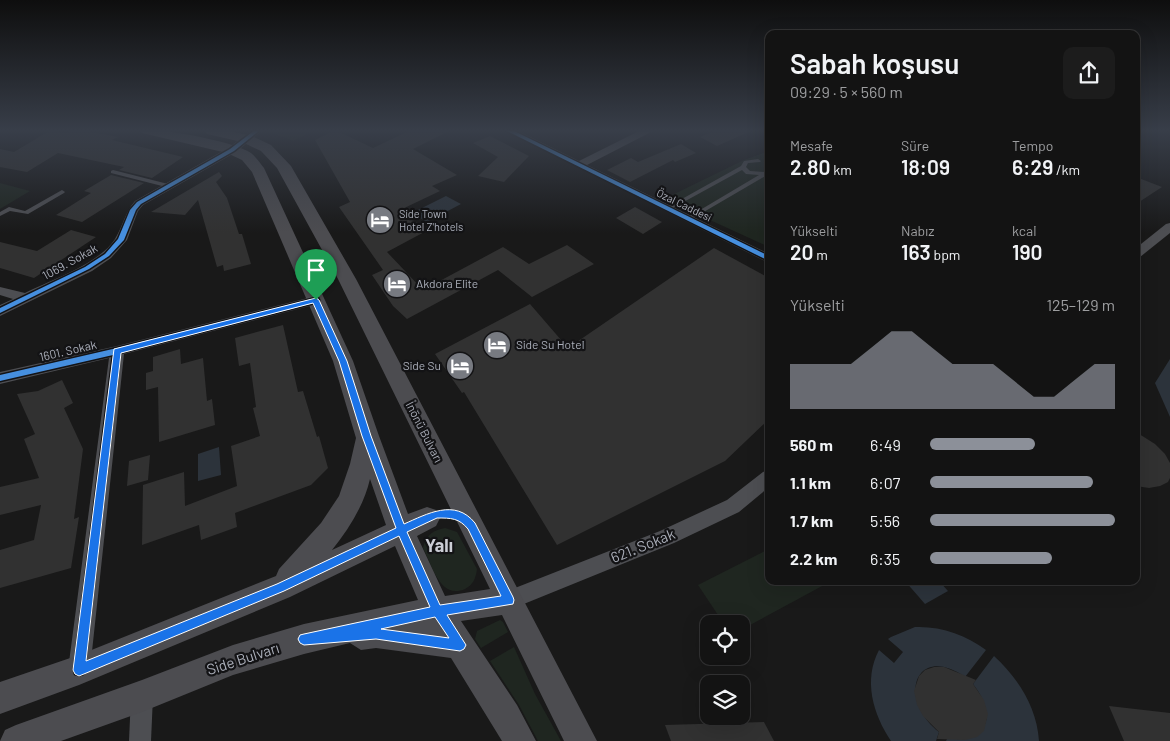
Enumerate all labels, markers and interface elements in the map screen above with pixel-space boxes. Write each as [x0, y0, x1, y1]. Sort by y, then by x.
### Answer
text: Sabah koşusu [790, 46, 959, 80]
button: share [1063, 47, 1115, 99]
text: 09:29 · 5 × 560 m [790, 82, 903, 101]
text: Mesafe [790, 137, 833, 154]
text: Süre [901, 137, 929, 154]
text: Tempo [1012, 137, 1053, 154]
text: 2.80 [790, 154, 830, 179]
text: 18:09 [901, 154, 950, 179]
text: 6:29 [1012, 154, 1053, 179]
text: km [830, 161, 852, 178]
text: /km [1053, 161, 1080, 178]
street label: Özal Caddesi [655, 185, 714, 223]
hotel icon: Side Town Hotel Z'hotels [365, 205, 395, 235]
place label: Side Town Hotel Z'hotels [399, 207, 463, 233]
text: Yükselti [790, 222, 838, 239]
text: Nabız [901, 222, 934, 239]
text: kcal [1012, 222, 1036, 239]
text: 20 [790, 239, 814, 264]
text: 163 [901, 239, 931, 264]
text: 190 [1012, 239, 1042, 264]
street label: 1069. Sokak [40, 240, 99, 282]
text: m [814, 246, 828, 263]
text: bpm [931, 246, 960, 263]
pin [295, 249, 337, 300]
icon: arrive [302, 256, 330, 284]
hotel icon: Akdora Elite [382, 269, 412, 299]
place label: Akdora Elite [416, 276, 478, 290]
text: Yükselti [790, 295, 844, 314]
text: 125–129 m [1046, 295, 1115, 314]
hotel icon: Side Su Hotel [482, 330, 512, 360]
street label: 1601. Sokak [38, 337, 98, 363]
place label: Side Su Hotel [516, 337, 584, 351]
hotel icon: Side Su [445, 351, 475, 381]
place label: Side Su [403, 358, 441, 372]
street label: İnönü Bulvarı [404, 399, 446, 464]
text: 560 m [790, 435, 833, 454]
text: 6:49 [870, 435, 901, 454]
text: 1.1 km [790, 473, 831, 492]
text: 6:07 [870, 473, 900, 492]
text: 1.7 km [790, 511, 833, 530]
text: 5:56 [870, 511, 900, 530]
street label: 621. Sokak [608, 524, 678, 566]
district label: Yalı [425, 534, 453, 556]
text: 2.2 km [790, 549, 837, 568]
text: 6:35 [870, 549, 900, 568]
map controls [700, 615, 750, 725]
button: locate [700, 615, 750, 665]
street label: Side Bulvarı [204, 638, 281, 678]
button: layers [700, 675, 750, 725]

